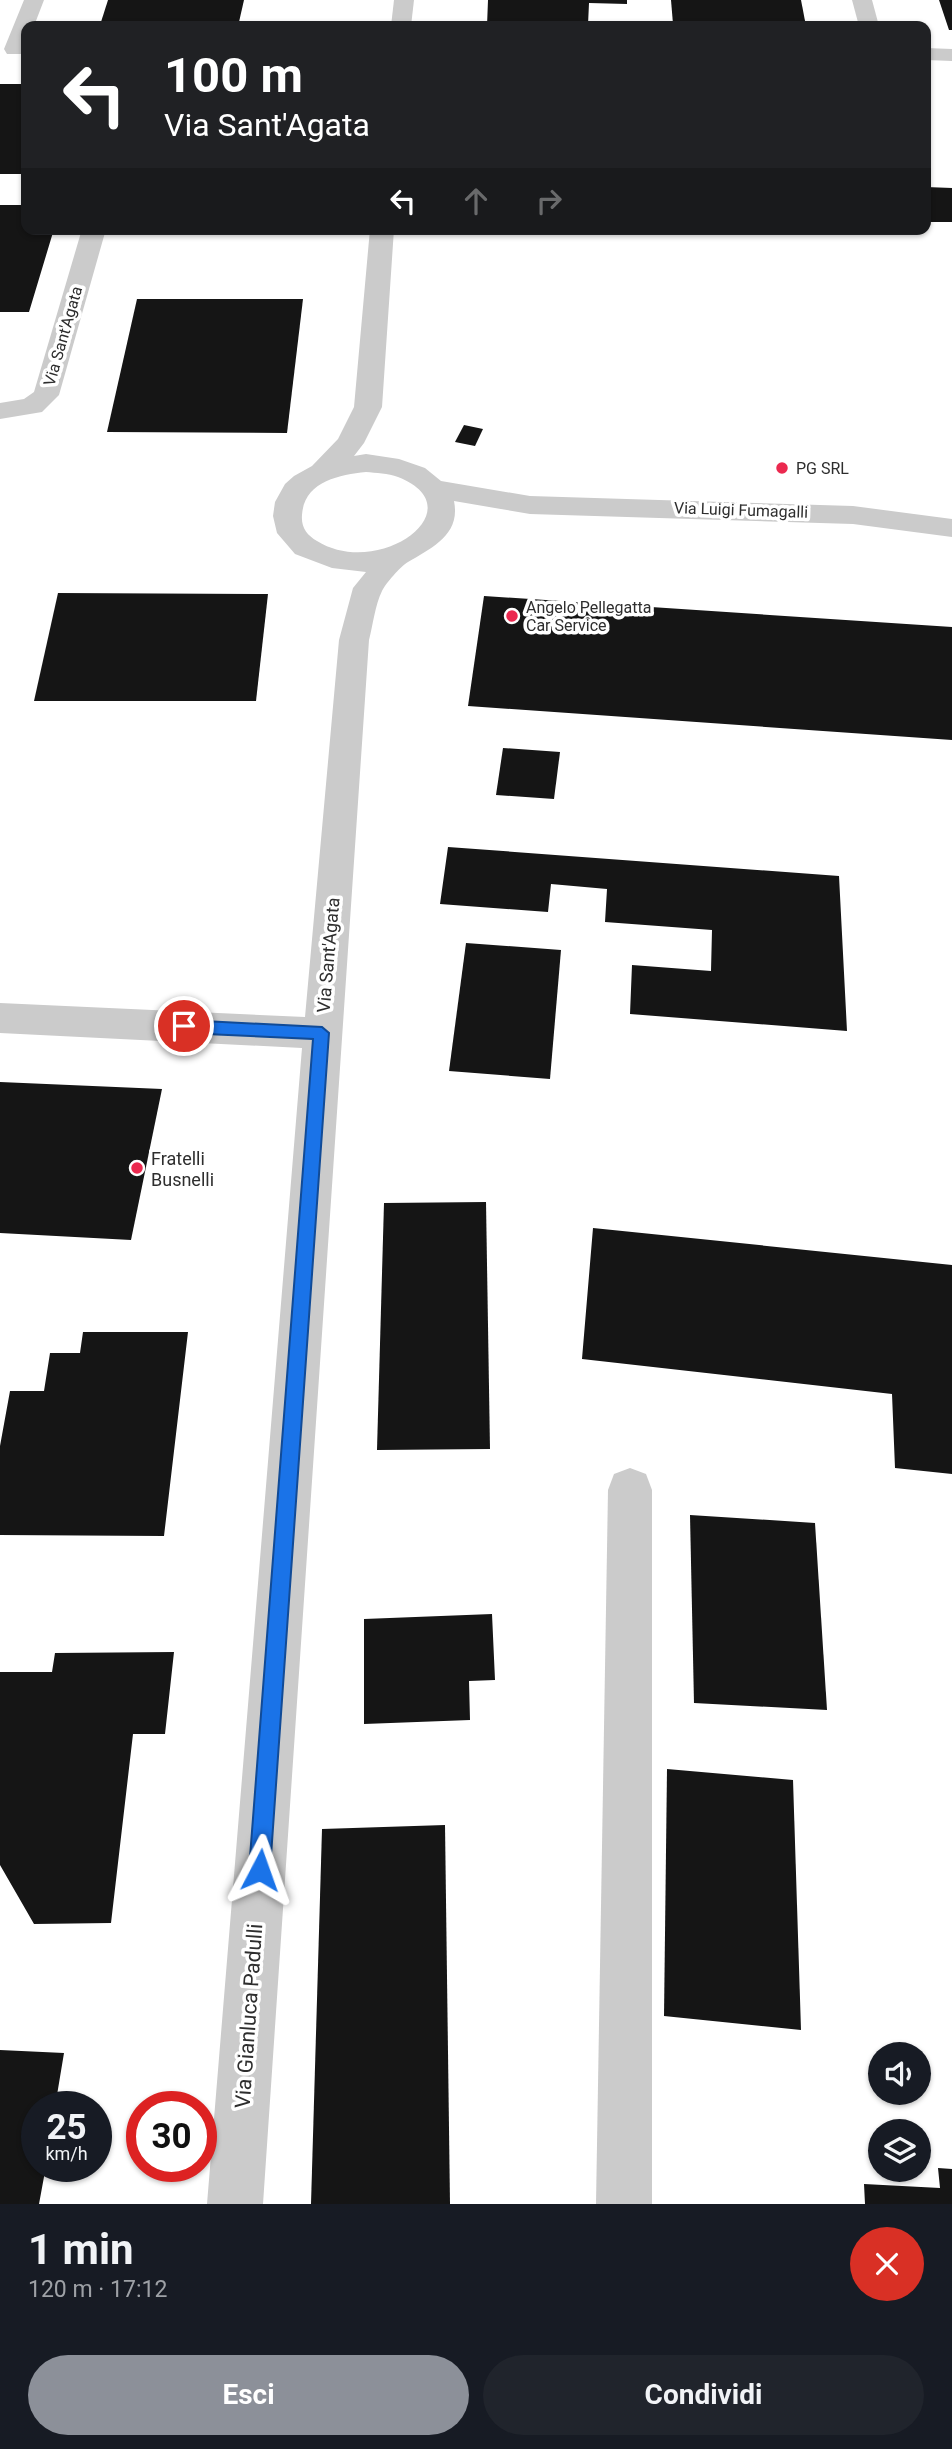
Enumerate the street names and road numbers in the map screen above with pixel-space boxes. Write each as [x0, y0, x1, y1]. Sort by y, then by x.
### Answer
street label: Via Sant'Agata [40, 284, 86, 388]
street label: Via Luigi Fumagalli [674, 498, 808, 522]
street label: Via Sant'Agata [312, 896, 344, 1014]
street label: Via Gianluca Padulli [231, 1923, 267, 2109]

